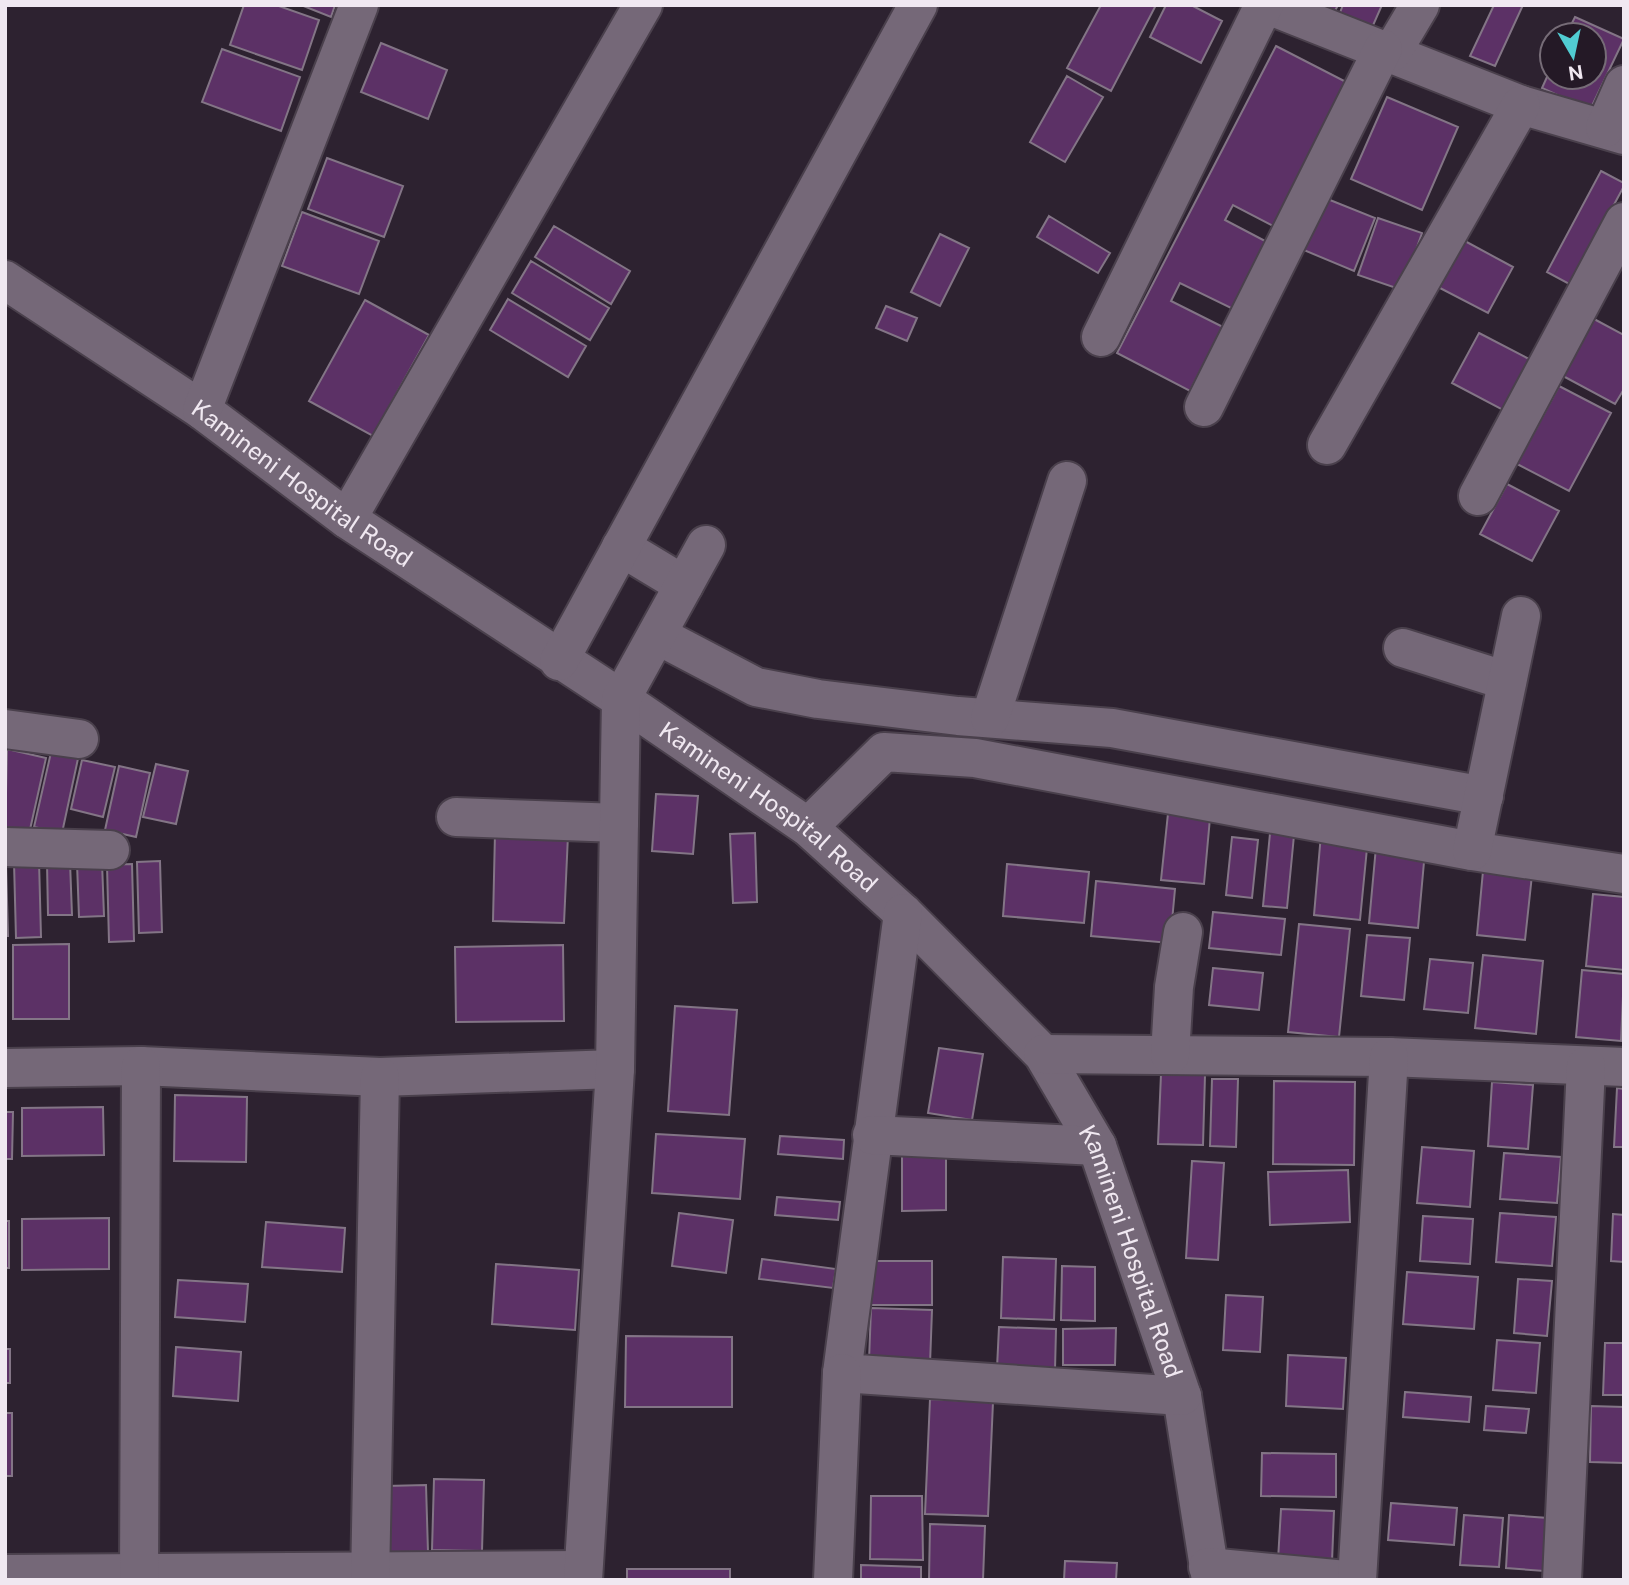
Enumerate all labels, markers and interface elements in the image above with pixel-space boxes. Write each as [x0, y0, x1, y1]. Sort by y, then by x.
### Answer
north arrow [1538, 21, 1608, 91]
text: N [1567, 61, 1585, 85]
street label: Kamineni Hospital Road [187, 393, 418, 572]
street label: Kamineni Hospital Road [654, 716, 884, 897]
street label: Kamineni Hospital Road [1074, 1120, 1189, 1381]

